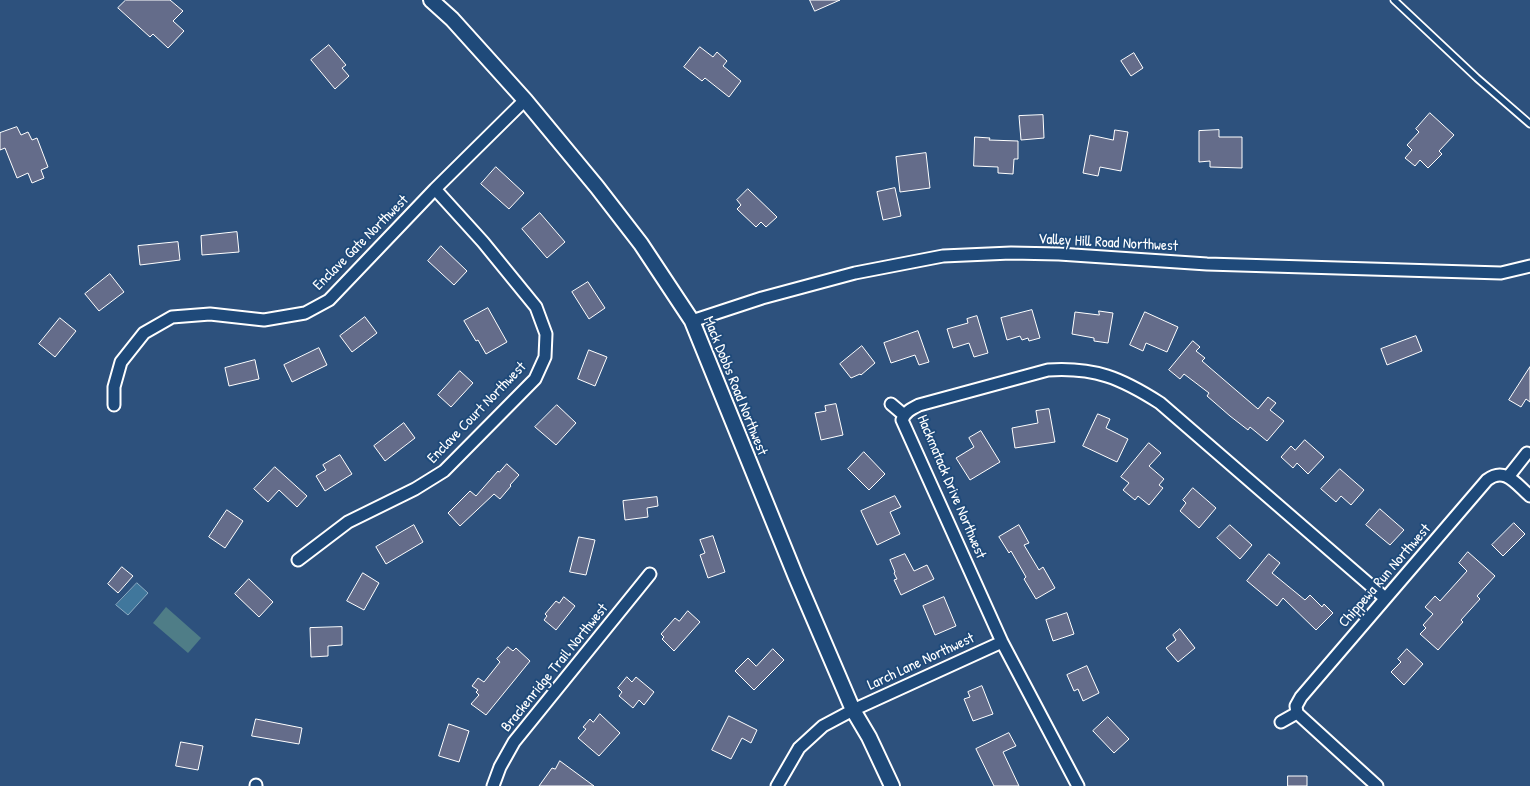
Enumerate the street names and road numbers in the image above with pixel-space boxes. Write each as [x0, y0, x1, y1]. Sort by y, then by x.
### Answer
street label: Enclave Gate Northwest [310, 192, 412, 294]
street label: Valley Hill Road Northwest [1038, 230, 1178, 256]
street label: Mack Dobbs Road Northwest [699, 314, 771, 458]
street label: Enclave Court Northwest [424, 358, 530, 468]
street label: Hackmatack Drive Northwest [913, 412, 989, 562]
street label: Chippewa Run Northwest [1335, 521, 1435, 631]
street label: Brackenridge Trail Northwest [498, 600, 612, 736]
street label: Larch Lane Northwest [865, 629, 977, 695]

